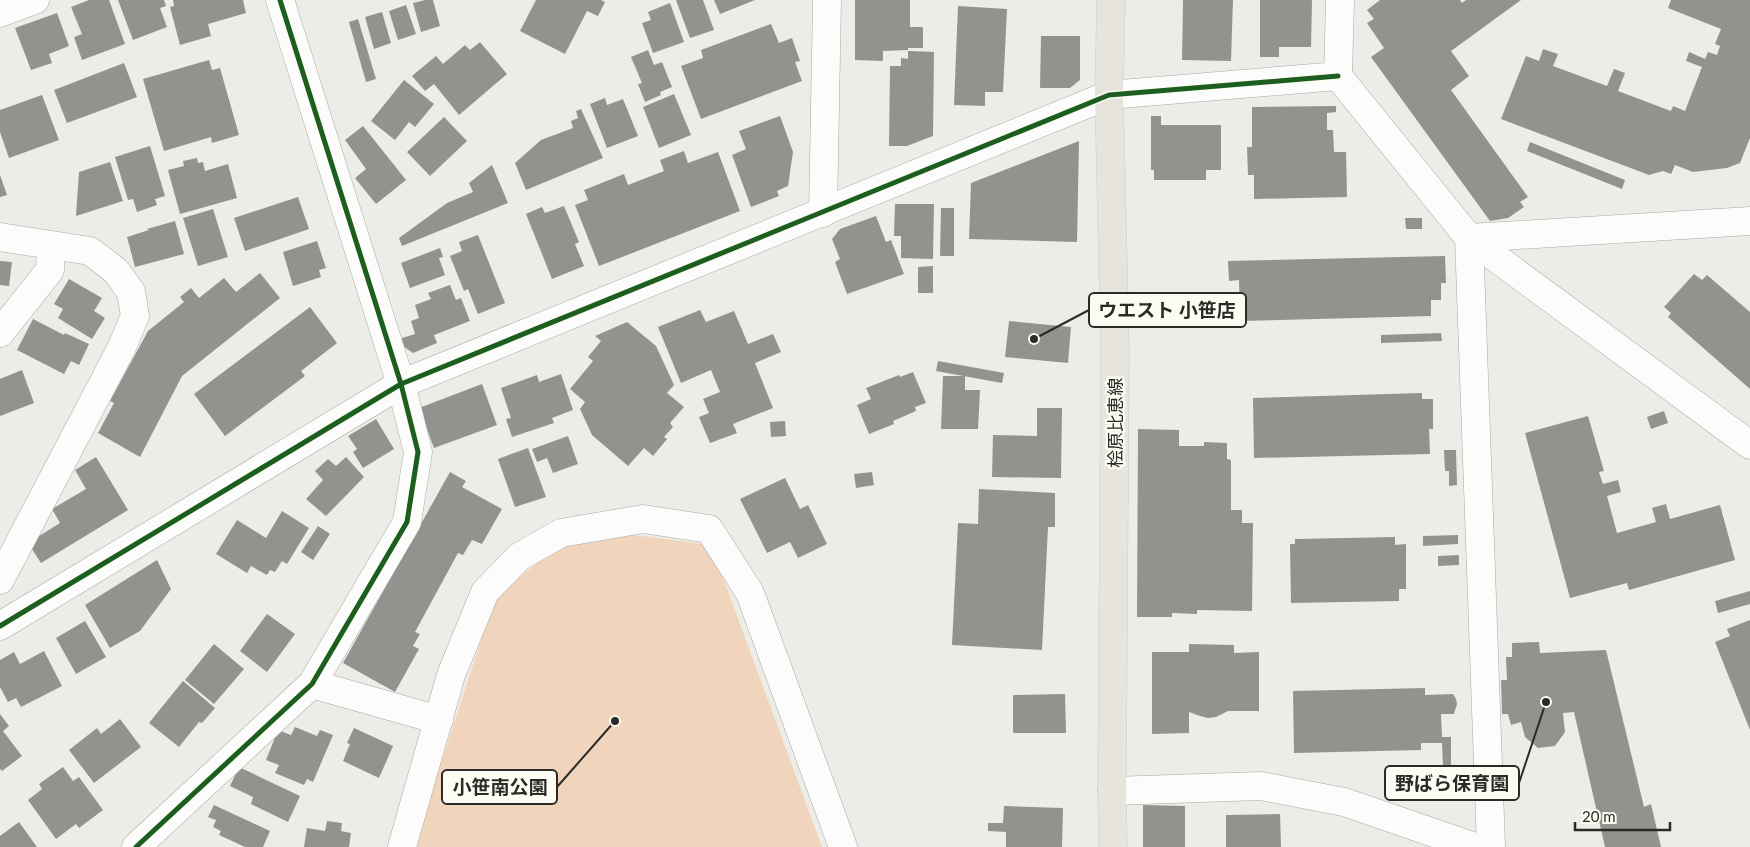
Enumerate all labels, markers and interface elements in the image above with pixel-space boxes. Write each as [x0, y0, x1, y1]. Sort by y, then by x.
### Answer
callout: ウエスト 小笹店 [1089, 293, 1246, 327]
text: ウエスト 小笹店 [1098, 298, 1236, 321]
street label: 桧原比恵線 [1104, 378, 1126, 468]
callout: 野ばら保育園 [1385, 766, 1519, 800]
callout: 小笹南公園 [442, 770, 557, 804]
text: 野ばら保育園 [1395, 771, 1509, 794]
text: 小笹南公園 [452, 775, 548, 798]
scale bar [1575, 800, 1670, 832]
text: 20 m [1582, 807, 1616, 825]

